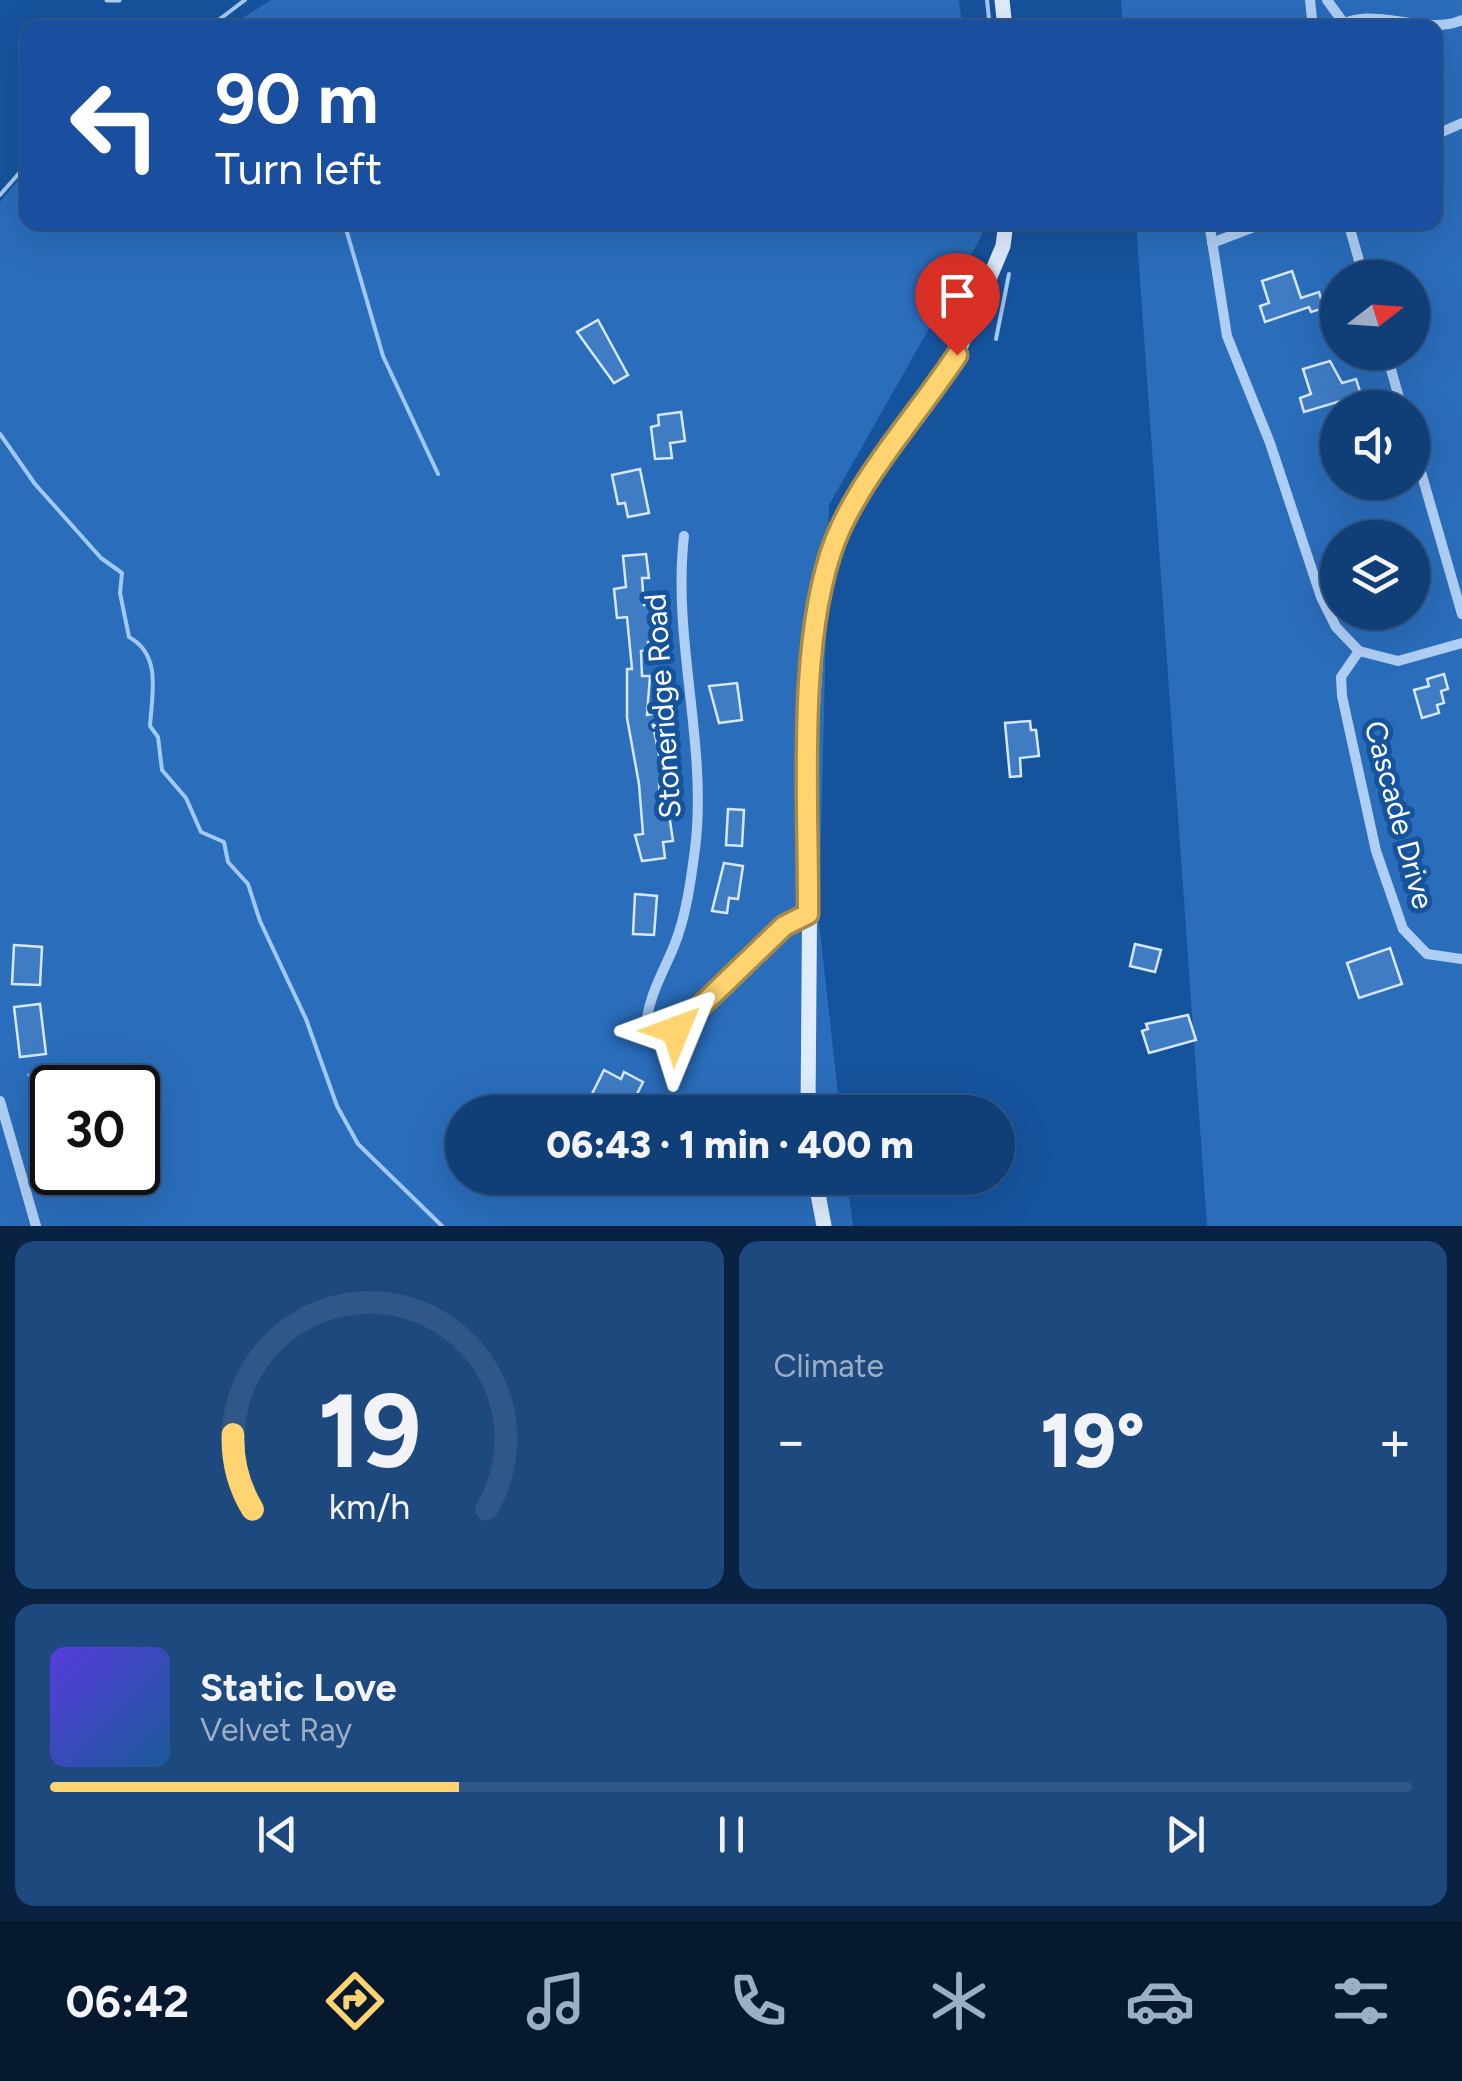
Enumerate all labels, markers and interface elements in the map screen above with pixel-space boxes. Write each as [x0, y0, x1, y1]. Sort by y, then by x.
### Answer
text: 90 m [215, 56, 379, 141]
icon: left [50, 60, 180, 190]
text: Turn left [215, 141, 382, 195]
pin [915, 253, 1000, 356]
north arrow [1320, 260, 1430, 370]
map controls [1320, 260, 1430, 630]
icon: arrive [930, 268, 985, 323]
button: sound [1320, 390, 1430, 500]
button: layers [1320, 520, 1430, 630]
street label: Stoneridge Road [636, 592, 689, 820]
street label: Cascade Drive [1357, 717, 1442, 913]
position arrow [624, 978, 728, 1082]
speed limit sign: 30 [30, 1065, 160, 1195]
text: 06:43 · 1 min · 400 m [546, 1122, 914, 1168]
text: Climate [774, 1347, 884, 1385]
text: 19 [317, 1368, 421, 1493]
text: 19° [1040, 1396, 1145, 1486]
text: − [774, 1408, 808, 1474]
text: + [1378, 1408, 1412, 1474]
text: km/h [328, 1485, 410, 1528]
text: Static Love [200, 1665, 397, 1711]
text: Velvet Ray [200, 1711, 352, 1749]
icon: previous [250, 1807, 305, 1862]
icon: pause [704, 1807, 759, 1862]
icon: next [1158, 1807, 1213, 1862]
icon: directions [320, 1966, 390, 2036]
icon: music [521, 1966, 591, 2036]
icon: phone [723, 1966, 793, 2036]
icon: climate [924, 1966, 994, 2036]
icon: car [1125, 1966, 1195, 2036]
icon: filters [1326, 1966, 1396, 2036]
text: 06:42 [66, 1974, 189, 2028]

